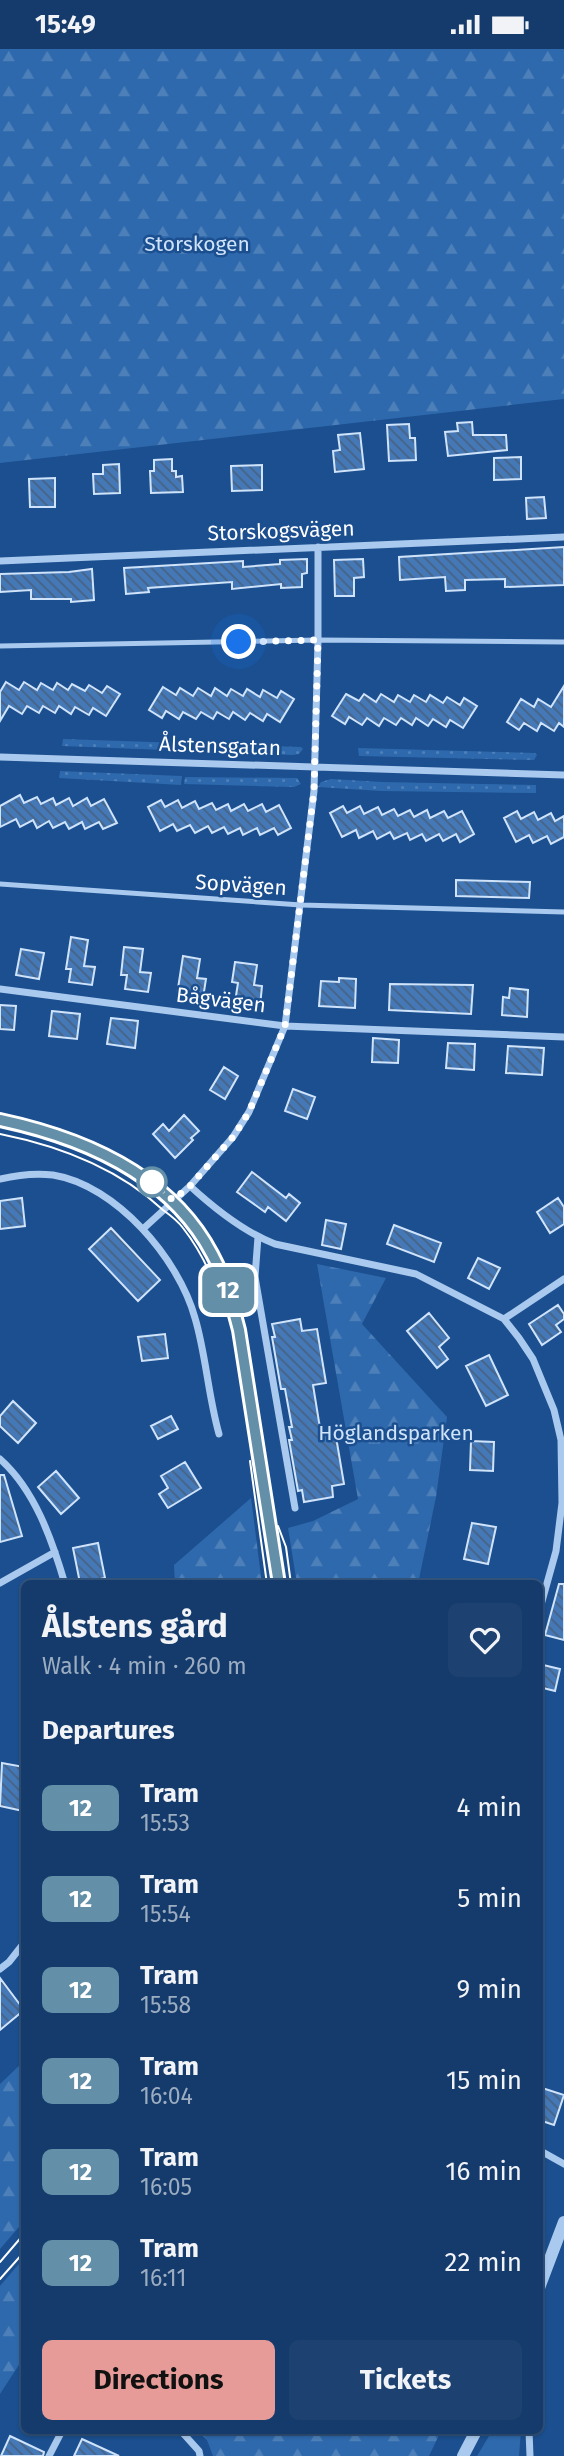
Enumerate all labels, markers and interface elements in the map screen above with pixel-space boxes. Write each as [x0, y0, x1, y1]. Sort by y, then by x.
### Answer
text: 15:49 [35, 9, 96, 40]
park label: Storskogen [144, 231, 250, 257]
street label: Storskogsvägen [207, 515, 355, 547]
your location [221, 624, 256, 659]
street label: Ålstensgatan [159, 731, 281, 761]
street label: Sopvägen [194, 869, 288, 901]
street label: Bågvägen [175, 982, 267, 1018]
unlabelled marker [137, 1167, 167, 1197]
line badge: 12 [196, 1267, 260, 1313]
text: 12 [216, 1276, 240, 1304]
park label: Höglandsparken [318, 1420, 474, 1446]
button: heart [448, 1603, 522, 1677]
text: Ålstens gård [42, 1606, 228, 1646]
text: Walk · 4 min · 260 m [42, 1652, 247, 1680]
text: Departures [42, 1715, 175, 1746]
text: Tram [140, 1778, 199, 1809]
text: 4 min [456, 1792, 522, 1823]
text: 12 [69, 1794, 92, 1822]
text: 15:53 [140, 1809, 190, 1837]
text: Tram [140, 1869, 199, 1900]
text: 5 min [457, 1883, 522, 1914]
text: 12 [69, 1885, 92, 1913]
text: 15:54 [140, 1900, 191, 1928]
text: Tram [140, 1960, 199, 1991]
text: 9 min [457, 1974, 522, 2005]
text: 12 [69, 1976, 92, 2004]
text: 15:58 [140, 1991, 191, 2019]
text: Tram [140, 2051, 199, 2082]
text: 15 min [446, 2065, 522, 2096]
text: 12 [69, 2067, 92, 2095]
text: 16:04 [140, 2082, 193, 2110]
text: Tram [140, 2142, 199, 2173]
text: 16 min [445, 2156, 522, 2187]
text: 12 [69, 2158, 92, 2186]
text: 16:05 [140, 2173, 192, 2201]
text: Tram [140, 2233, 199, 2264]
text: 22 min [445, 2247, 522, 2278]
text: 12 [69, 2249, 92, 2277]
text: 16:11 [140, 2264, 186, 2292]
button: Directions [42, 2340, 275, 2420]
button: Tickets [289, 2340, 522, 2420]

